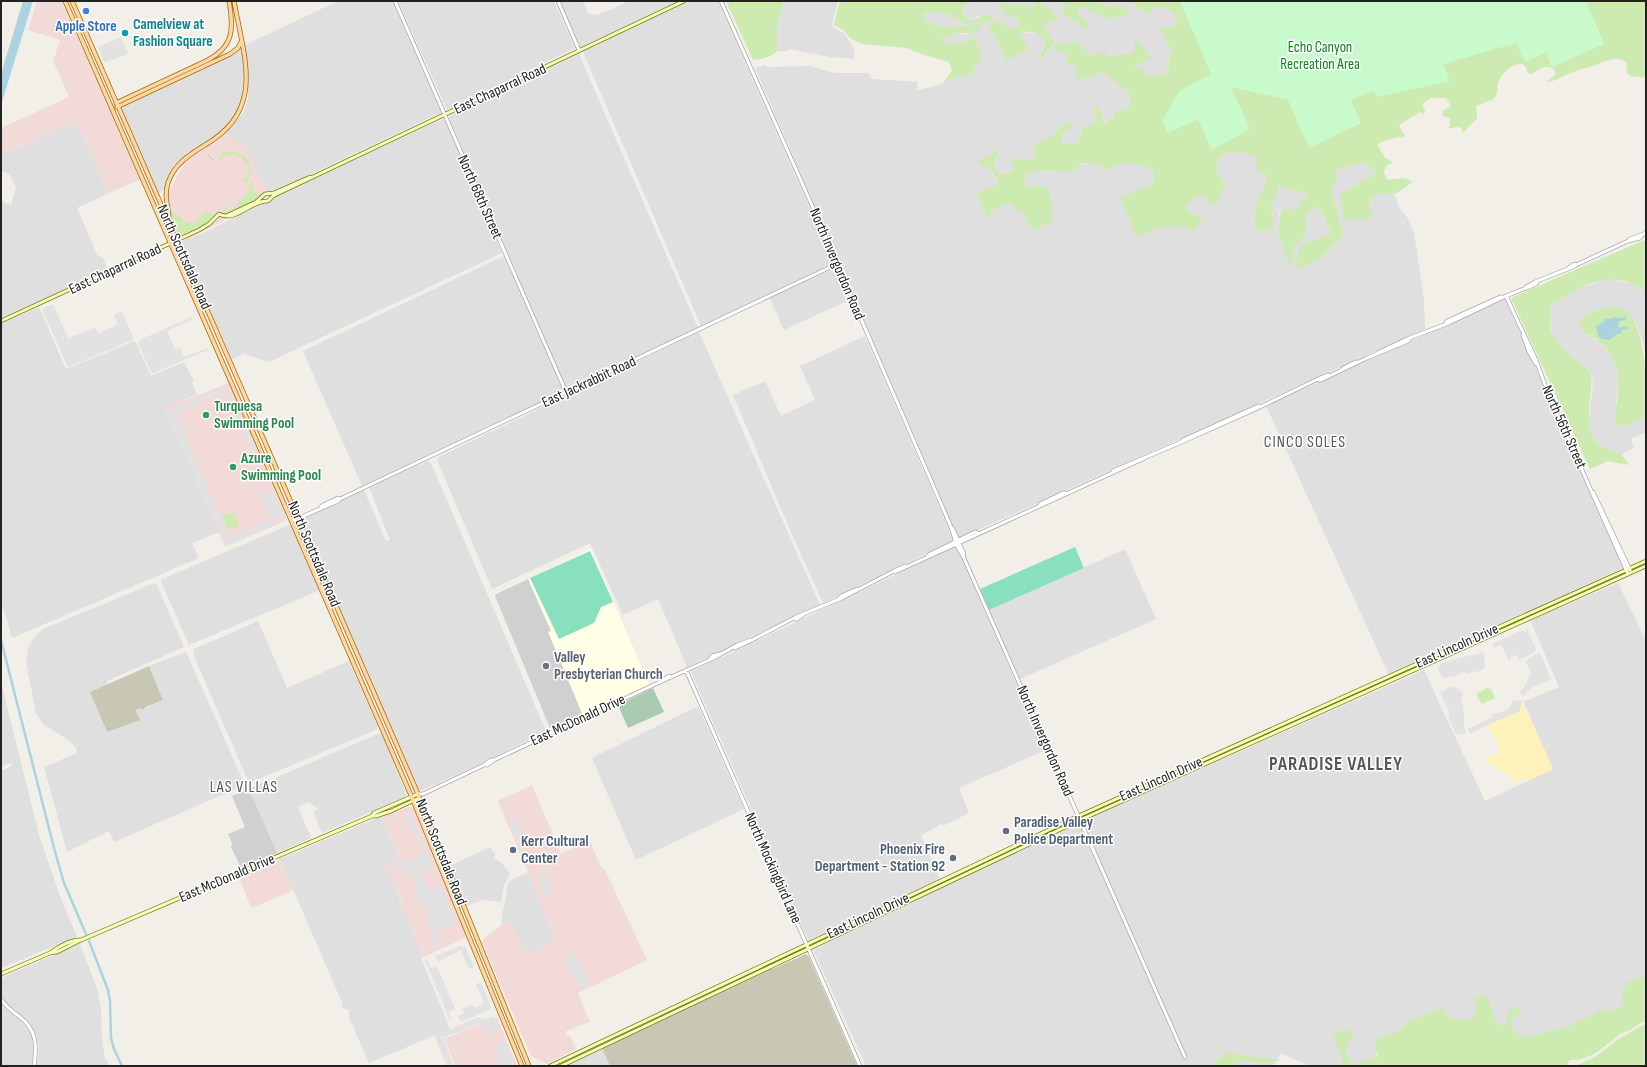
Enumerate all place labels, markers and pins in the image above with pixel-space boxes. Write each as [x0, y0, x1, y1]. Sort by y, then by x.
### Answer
marker: Apple Store [81, 6, 91, 16]
place label: Camelview at Fashion Square [133, 15, 213, 51]
place label: Apple Store [54, 17, 117, 36]
marker: Camelview at Fashion Square [120, 28, 130, 38]
place label: Turquesa Swimming Pool [214, 397, 294, 433]
marker: Turquesa Swimming Pool [201, 410, 211, 420]
place label: Azure Swimming Pool [240, 449, 321, 485]
marker: Azure Swimming Pool [228, 462, 238, 472]
place label: Valley Presbyterian Church [554, 648, 663, 684]
marker: Valley Presbyterian Church [541, 661, 551, 671]
place label: Paradise Valley Police Department [1014, 813, 1113, 849]
marker: Paradise Valley Police Department [1001, 826, 1011, 836]
place label: Kerr Cultural Center [521, 832, 588, 868]
place label: Phoenix Fire Department - Station 92 [815, 840, 945, 876]
marker: Kerr Cultural Center [508, 845, 518, 855]
marker: Phoenix Fire Department - Station 92 [948, 853, 958, 863]

